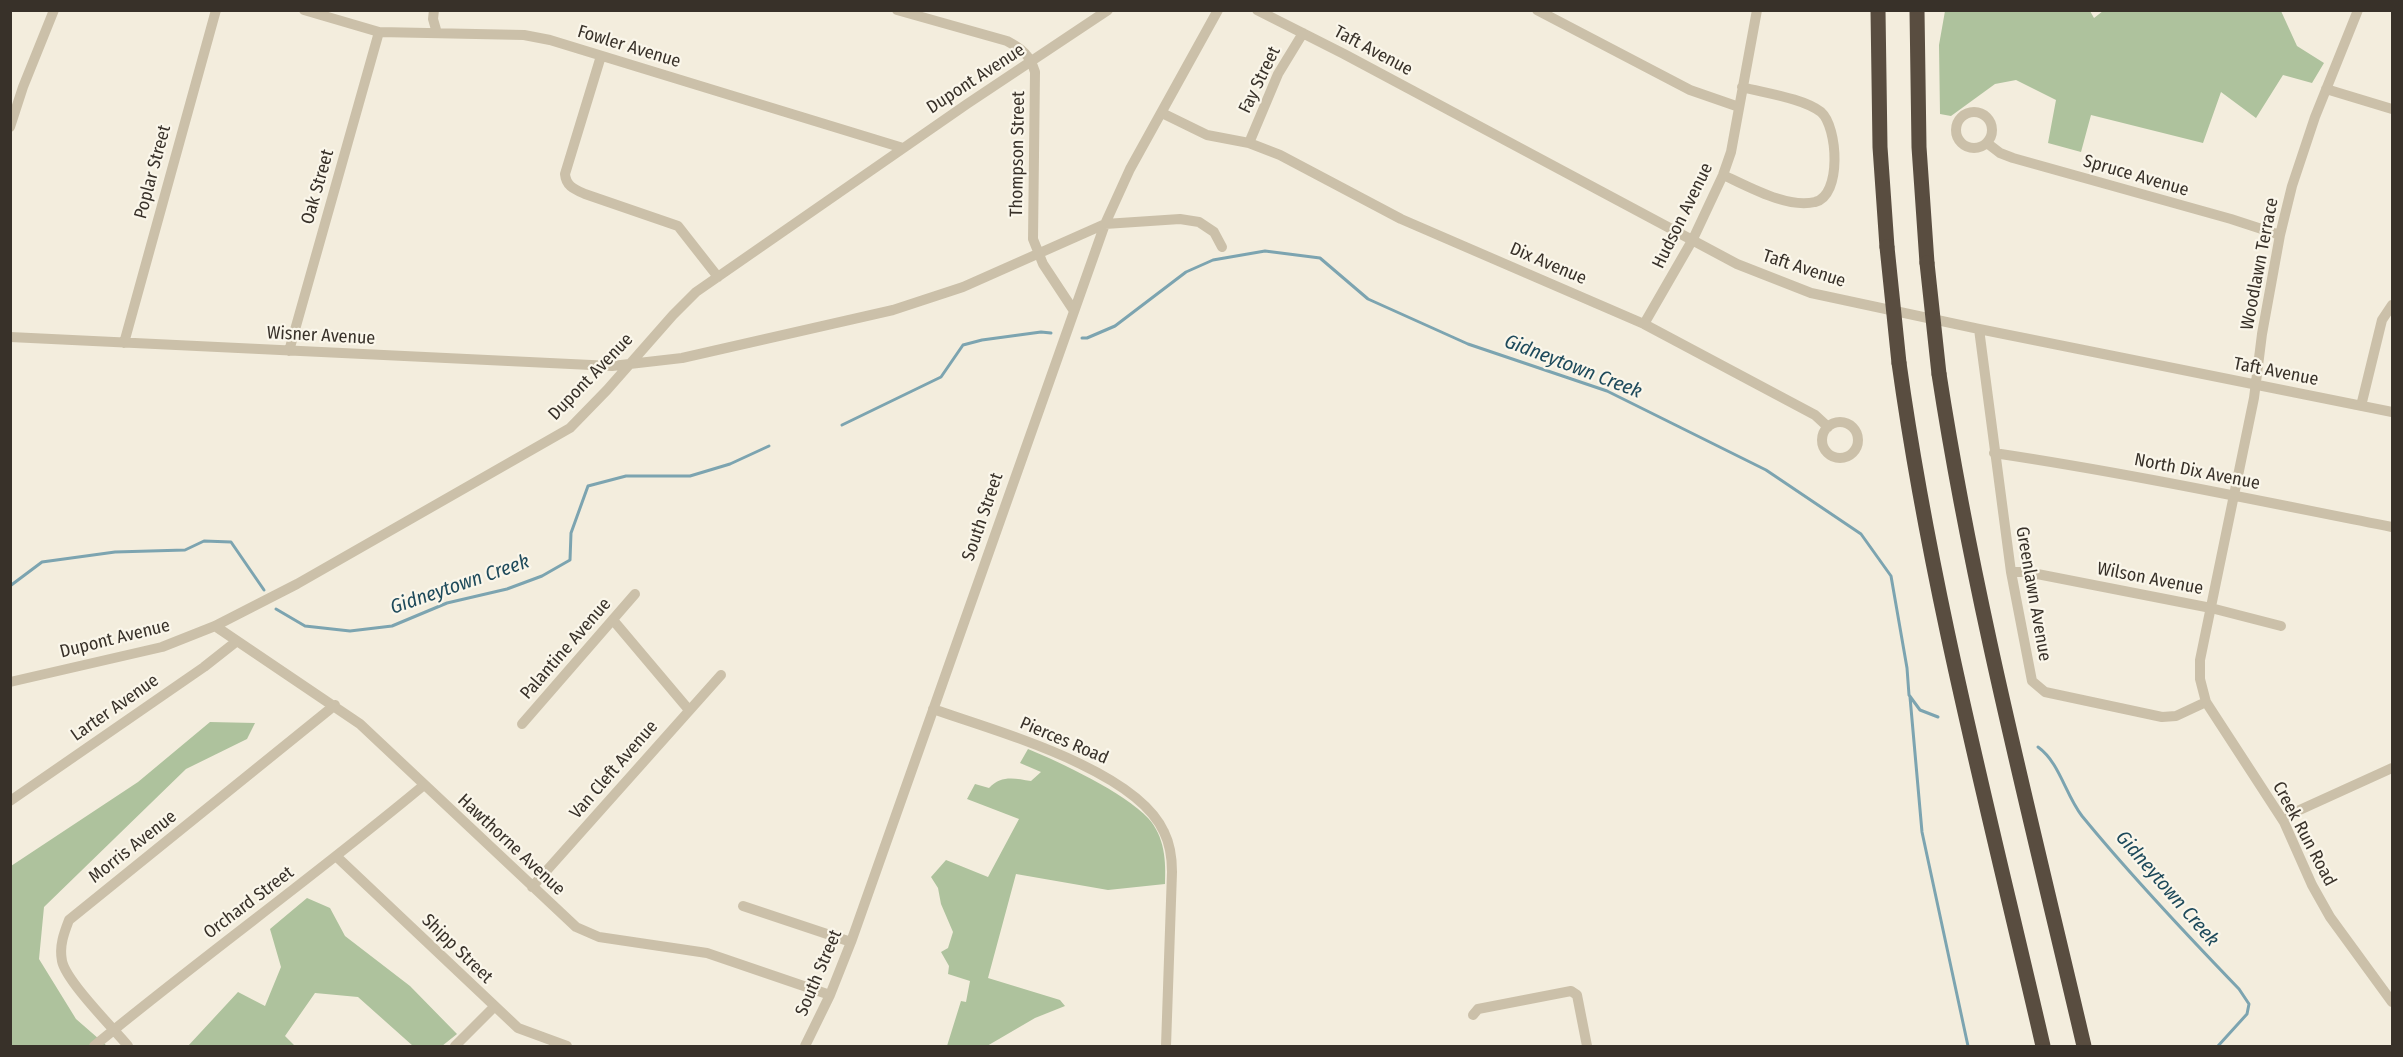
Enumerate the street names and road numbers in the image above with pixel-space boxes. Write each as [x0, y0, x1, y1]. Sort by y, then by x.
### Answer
street label: Fowler Avenue [575, 21, 683, 73]
street label: Taft Avenue [1330, 21, 1416, 81]
street label: Dupont Avenue [923, 39, 1029, 119]
street label: Fay Street [1235, 43, 1285, 117]
street label: Thompson Street [1006, 91, 1030, 217]
street label: Poplar Street [130, 123, 176, 221]
street label: Oak Street [297, 147, 339, 227]
street label: Spruce Avenue [2081, 151, 2191, 201]
street label: Hudson Avenue [1648, 160, 1718, 272]
street label: Woodlawn Terrace [2237, 196, 2283, 332]
street label: Dix Avenue [1506, 238, 1590, 290]
street label: Taft Avenue [1760, 245, 1848, 293]
street label: Wisner Avenue [266, 322, 376, 350]
street label: Dupont Avenue [544, 329, 638, 425]
street label: Taft Avenue [2232, 353, 2320, 391]
street label: North Dix Avenue [2132, 449, 2262, 495]
street label: South Street [958, 470, 1008, 564]
street label: Greenlawn Avenue [2011, 525, 2055, 663]
street label: Wilson Avenue [2095, 558, 2205, 600]
street label: Palantine Avenue [516, 594, 616, 704]
street label: Dupont Avenue [58, 615, 172, 663]
street label: Larter Avenue [67, 670, 163, 746]
street label: Pierces Road [1016, 713, 1112, 769]
street label: Van Cleft Avenue [565, 716, 663, 824]
street label: Creek Run Road [2267, 778, 2341, 890]
street label: Hawthorne Avenue [453, 790, 569, 900]
street label: Morris Avenue [85, 806, 181, 888]
street label: Orchard Street [200, 862, 298, 944]
street label: Shipp Street [417, 910, 497, 988]
street label: South Street [791, 927, 847, 1019]

